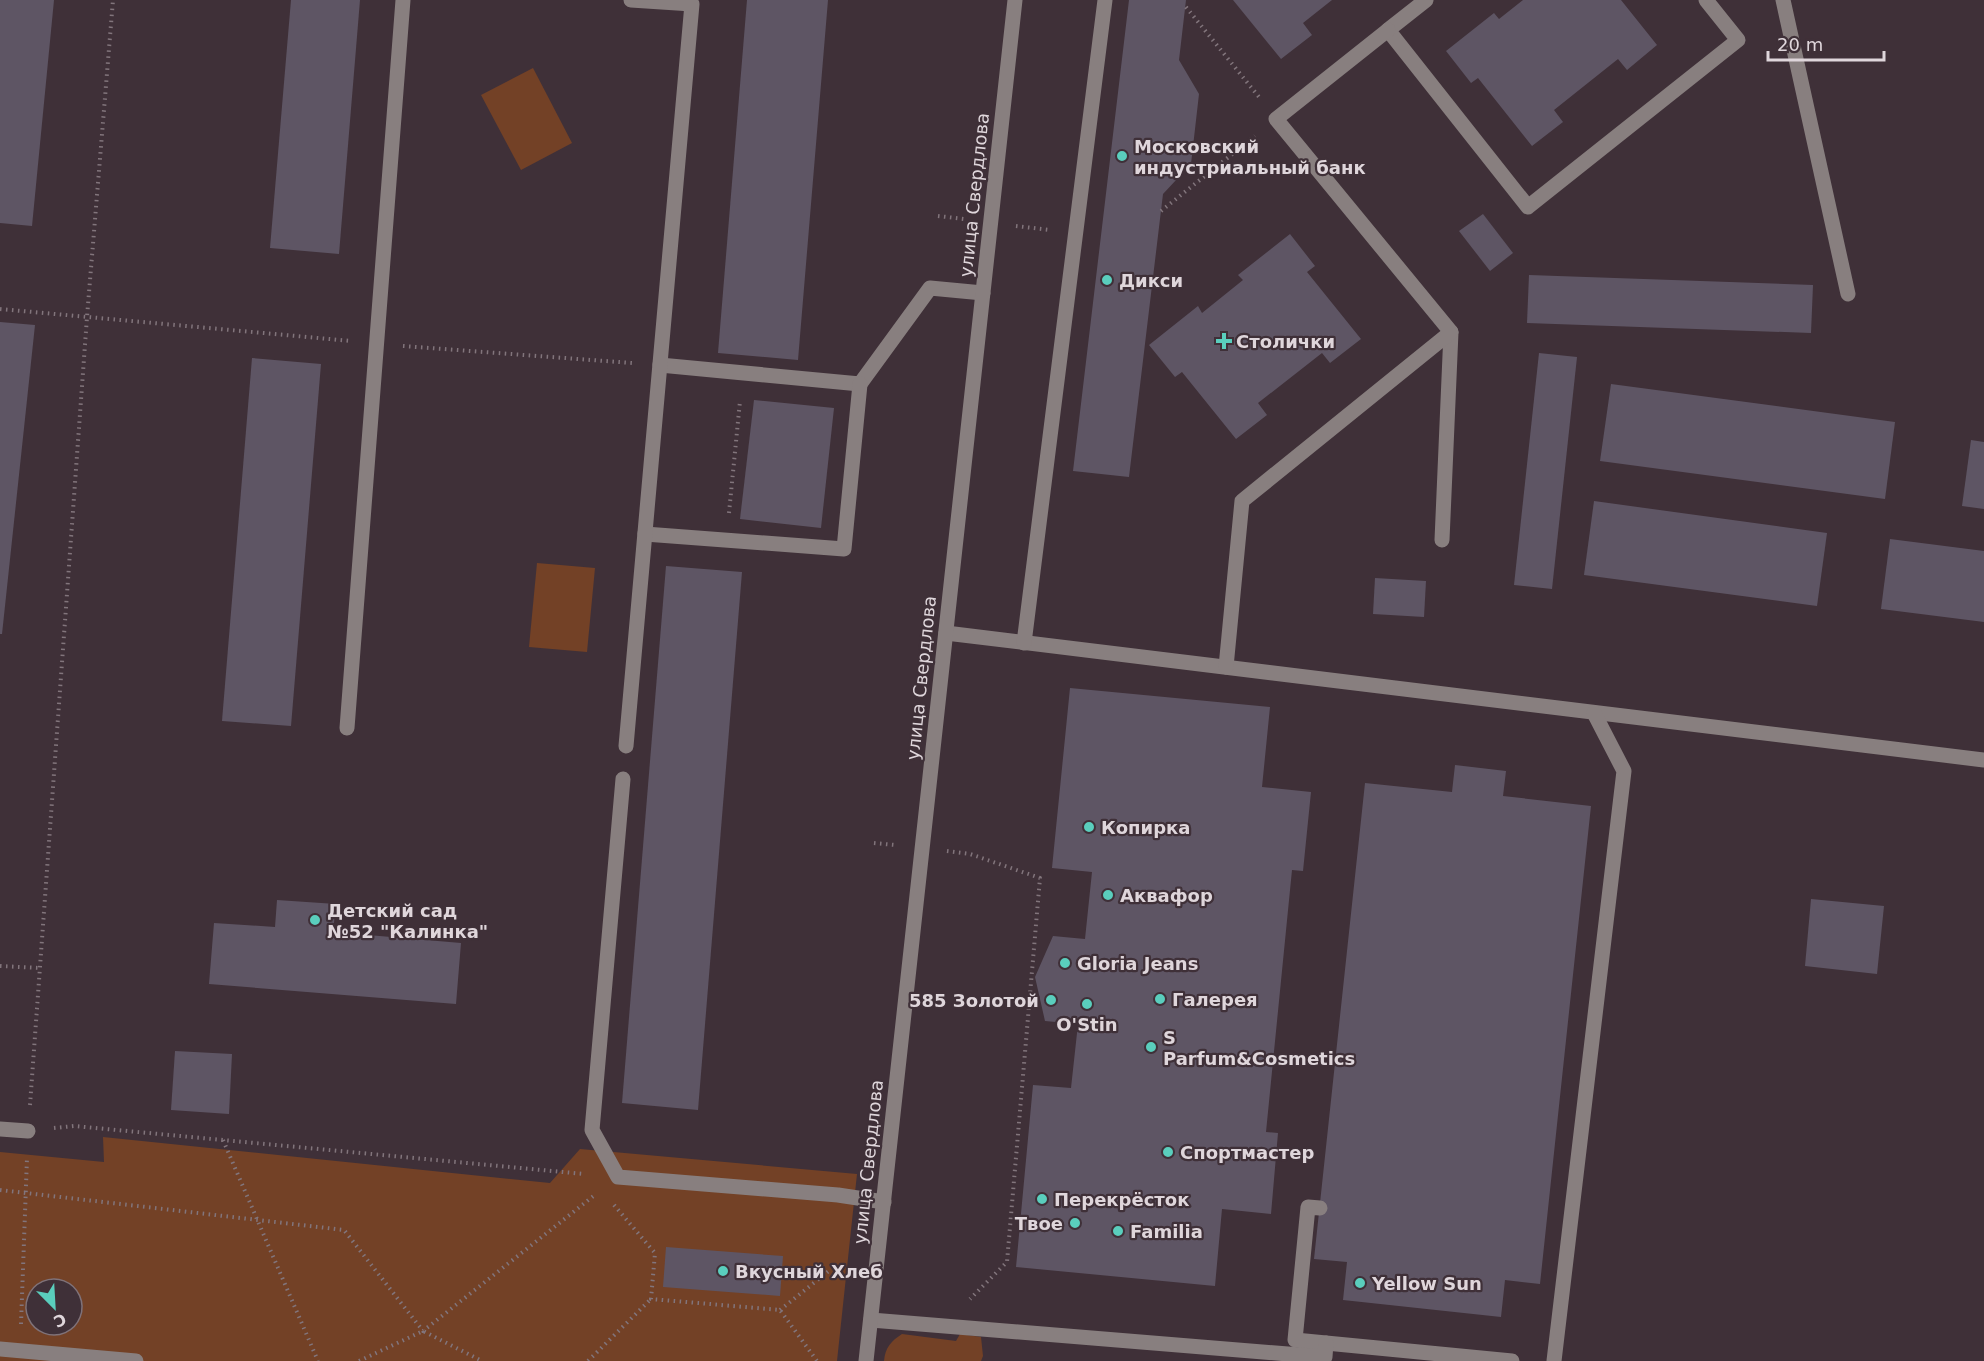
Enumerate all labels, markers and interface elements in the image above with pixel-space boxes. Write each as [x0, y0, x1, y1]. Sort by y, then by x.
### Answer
scale bar [1768, 24, 1884, 62]
text: 20 m [1777, 34, 1823, 55]
street label: улица Свердлова [955, 112, 993, 278]
place label: Московский индустриальный банк [1134, 136, 1366, 178]
marker: Московский индустриальный банк [1115, 149, 1129, 163]
place label: Дикси [1119, 270, 1183, 291]
marker: Дикси [1100, 273, 1114, 287]
place label: Столички [1236, 331, 1335, 352]
marker: Столички [1217, 334, 1231, 348]
street label: улица Свердлова [902, 595, 940, 761]
place label: Копирка [1101, 817, 1190, 838]
marker: Копирка [1082, 820, 1096, 834]
place label: Аквафор [1120, 885, 1213, 906]
marker: Аквафор [1101, 888, 1115, 902]
place label: Детский сад №52 "Калинка" [327, 900, 488, 942]
marker: Детский сад №52 "Калинка" [308, 913, 322, 927]
place label: Gloria Jeans [1077, 953, 1198, 974]
marker: Gloria Jeans [1058, 956, 1072, 970]
place label: Галерея [1172, 989, 1258, 1010]
place label: 585 Золотой [909, 990, 1039, 1011]
marker: Галерея [1153, 992, 1167, 1006]
marker: 585 Золотой [1044, 993, 1058, 1007]
marker: O'Stin [1080, 997, 1094, 1011]
place label: O'Stin [1056, 1014, 1118, 1035]
place label: S Parfum&Cosmetics [1163, 1027, 1355, 1069]
marker: S Parfum&Cosmetics [1144, 1040, 1158, 1054]
street label: улица Свердлова [849, 1079, 887, 1245]
place label: Спортмастер [1180, 1142, 1315, 1163]
marker: Спортмастер [1161, 1145, 1175, 1159]
place label: Перекрёсток [1054, 1189, 1189, 1210]
marker: Перекрёсток [1035, 1192, 1049, 1206]
place label: Твое [1015, 1213, 1063, 1234]
marker: Твое [1068, 1216, 1082, 1230]
place label: Familia [1130, 1221, 1203, 1242]
marker: Familia [1111, 1224, 1125, 1238]
place label: Вкусный Хлеб [735, 1261, 883, 1282]
marker: Вкусный Хлеб [716, 1264, 730, 1278]
place label: Yellow Sun [1371, 1273, 1482, 1294]
marker: Yellow Sun [1353, 1276, 1367, 1290]
north arrow [24, 1277, 84, 1337]
text: С [51, 1309, 69, 1331]

